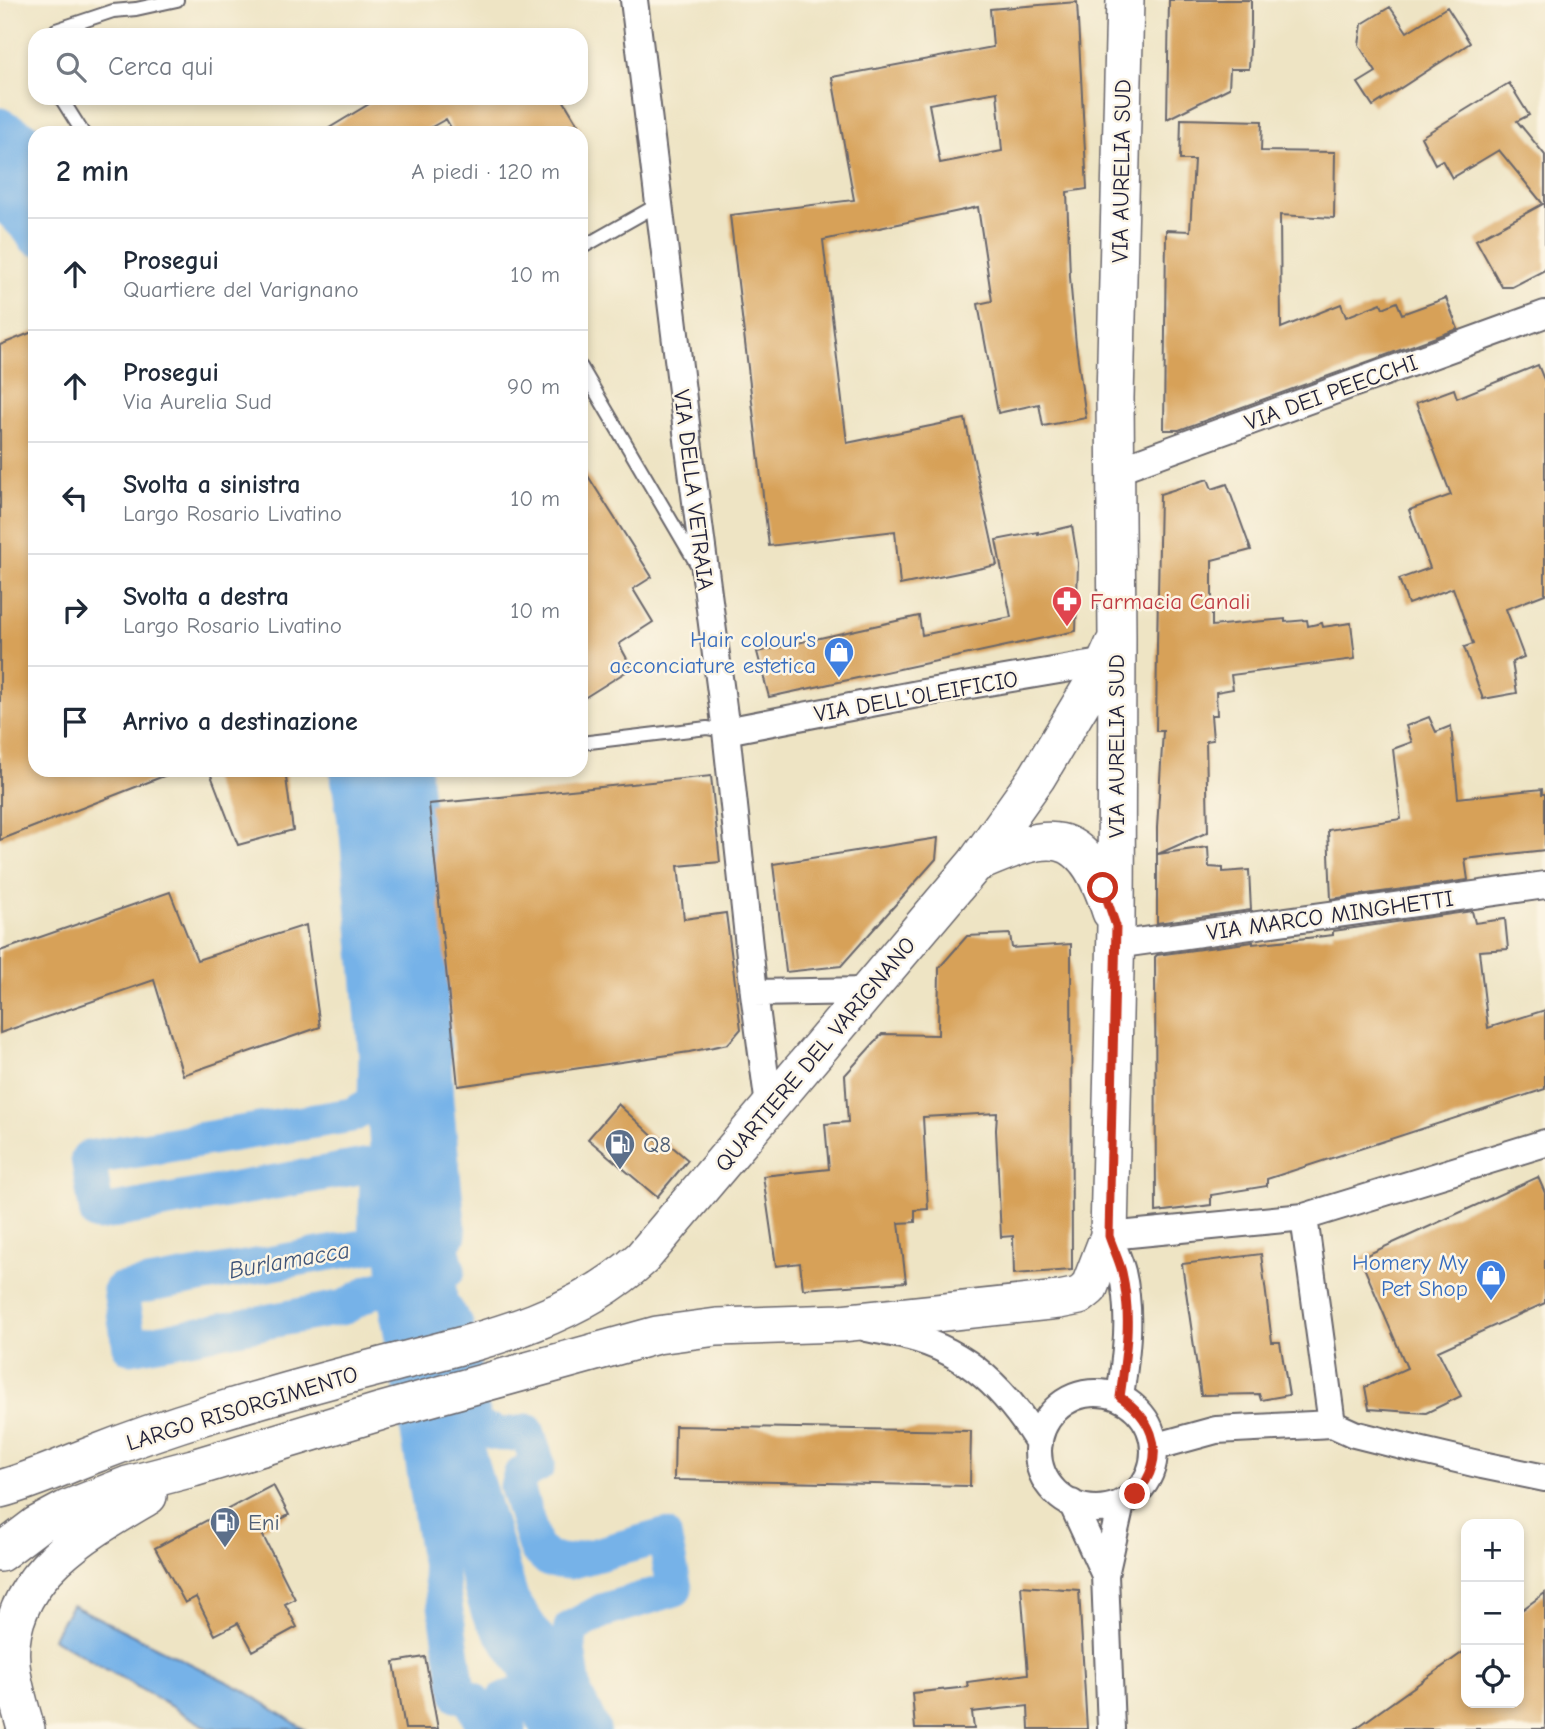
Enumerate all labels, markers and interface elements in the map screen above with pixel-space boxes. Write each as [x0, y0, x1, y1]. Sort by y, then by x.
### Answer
search box [28, 28, 588, 105]
icon: search [52, 48, 90, 86]
text: Cerca qui [108, 52, 214, 82]
street label: VIA AURELIA SUD [1106, 79, 1137, 263]
text: 2 min [56, 154, 129, 189]
text: A piedi · 120 m [411, 158, 560, 185]
text: Prosegui [123, 246, 219, 276]
icon: ahead [56, 255, 94, 293]
text: 10 m [510, 261, 560, 288]
text: Quartiere del Varignano [123, 276, 359, 303]
street label: VIA DEI PEECCHI [1241, 349, 1421, 436]
text: Prosegui [123, 358, 219, 388]
icon: ahead [56, 367, 94, 405]
text: 90 m [507, 373, 560, 400]
text: Via Aurelia Sud [123, 388, 272, 415]
street label: VIA DELLA VETRAIA [668, 388, 719, 592]
text: Svolta a sinistra [123, 470, 301, 500]
icon: left [56, 479, 94, 517]
text: 10 m [510, 485, 560, 512]
text: Largo Rosario Livatino [123, 500, 342, 527]
text: Svolta a destra [123, 582, 289, 612]
pharmacy icon: Farmacia Canali [1050, 584, 1084, 628]
place label: Farmacia Canali [1090, 588, 1251, 615]
icon: right [56, 591, 94, 629]
text: 10 m [510, 597, 560, 624]
text: Largo Rosario Livatino [123, 612, 342, 639]
place label: Hair colour's acconciature estetica [609, 626, 816, 679]
shop icon: Hair colour's acconciature estetica [822, 635, 856, 679]
street label: VIA AURELIA SUD [1103, 654, 1130, 838]
street label: VIA DELL'OLEIFICIO [812, 665, 1020, 728]
icon: arrive [56, 703, 94, 741]
text: Arrivo a destinazione [123, 707, 358, 737]
route start [1087, 872, 1118, 903]
street label: VIA MARCO MINGHETTI [1205, 885, 1455, 946]
street label: QUARTIERE DEL VARIGNANO [709, 932, 921, 1177]
fuel station icon: Q8 [603, 1127, 637, 1171]
place label: Q8 [643, 1131, 671, 1158]
water label: Burlamacca [226, 1236, 352, 1284]
place label: Homery My Pet Shop [1352, 1249, 1469, 1302]
shop icon: Homery My Pet Shop [1474, 1258, 1508, 1302]
street label: LARGO RISORGIMENTO [123, 1360, 361, 1457]
route end [1119, 1478, 1150, 1509]
fuel station icon: Eni [208, 1505, 242, 1549]
place label: Eni [248, 1509, 280, 1536]
map controls [1461, 1519, 1524, 1708]
button: + [1461, 1519, 1524, 1582]
button: − [1461, 1582, 1524, 1645]
button: locate [1461, 1645, 1524, 1708]

